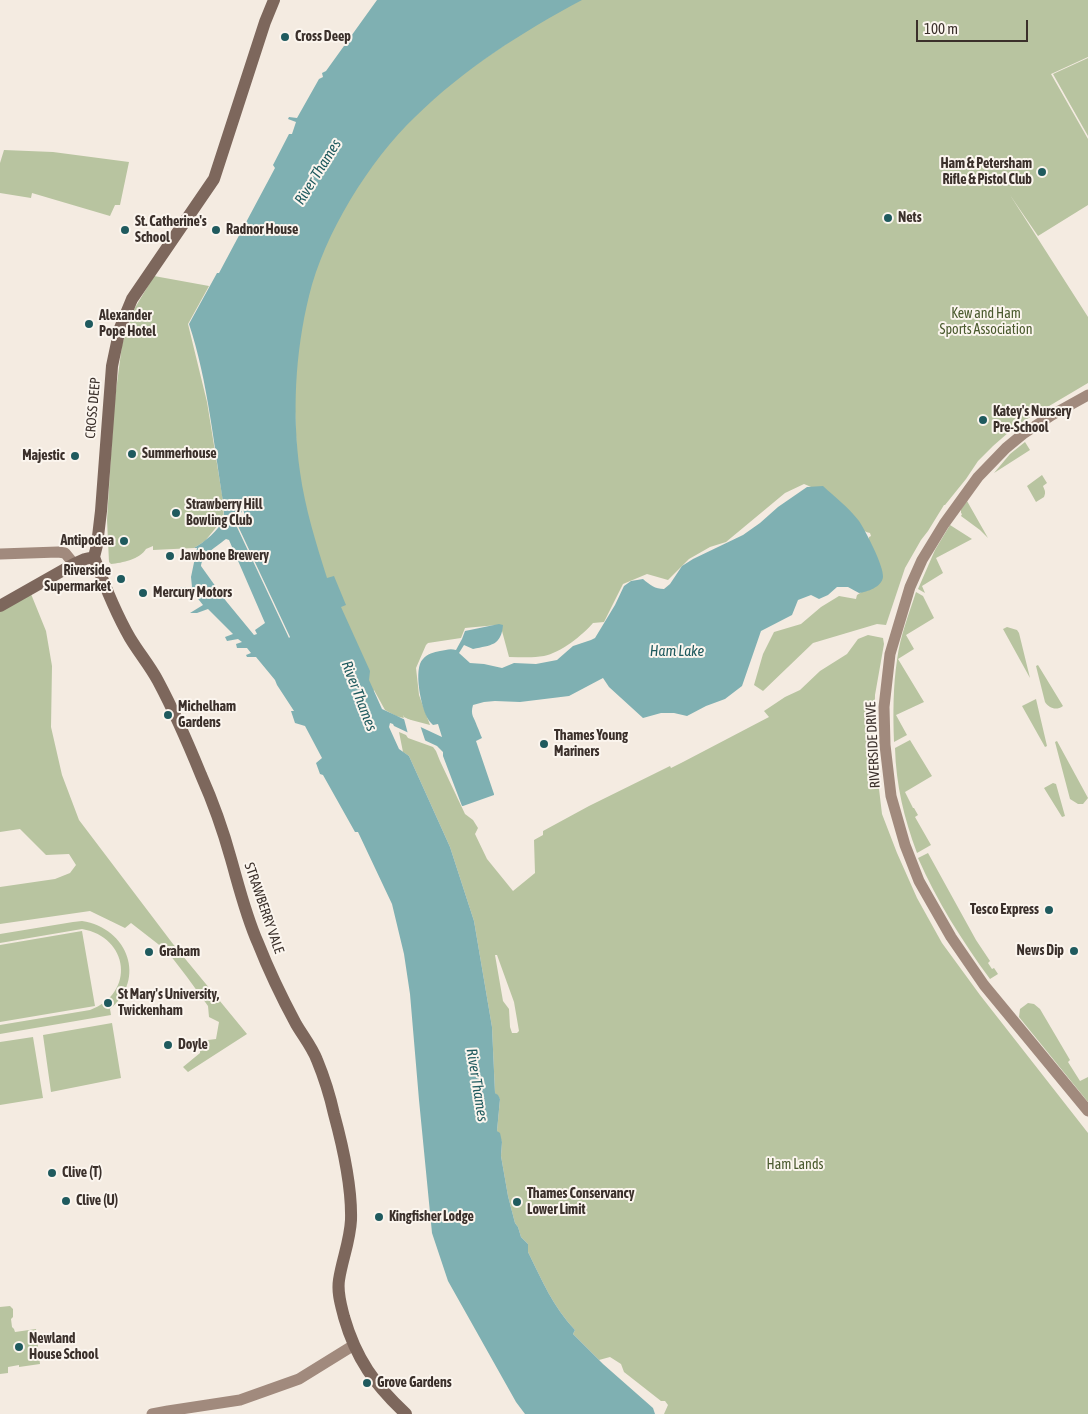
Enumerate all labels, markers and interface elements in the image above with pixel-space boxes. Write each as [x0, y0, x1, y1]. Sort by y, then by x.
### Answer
scale bar [918, 10, 1030, 42]
text: 100 m [924, 20, 958, 37]
place label: Cross Deep [295, 29, 351, 45]
marker: Cross Deep [279, 31, 291, 43]
water label: River Thames [291, 136, 345, 208]
place label: Ham & Petersham Rifle & Pistol Club [940, 156, 1032, 188]
marker: Ham & Petersham Rifle & Pistol Club [1036, 166, 1048, 178]
place label: Nets [898, 210, 922, 226]
marker: Nets [882, 212, 894, 224]
place label: St. Catherine's School [135, 214, 207, 246]
place label: Radnor House [226, 222, 298, 238]
marker: St. Catherine's School [119, 224, 131, 236]
marker: Radnor House [210, 224, 222, 236]
park label: Kew and Ham Sports Association [940, 306, 1032, 338]
place label: Alexander Pope Hotel [99, 308, 156, 341]
marker: Alexander Pope Hotel [83, 318, 95, 330]
street label: CROSS DEEP [82, 377, 104, 439]
place label: Katey's Nursery Pre-School [993, 404, 1071, 437]
marker: Katey's Nursery Pre-School [977, 414, 989, 426]
place label: Summerhouse [142, 446, 217, 462]
place label: Majestic [22, 448, 65, 464]
marker: Summerhouse [126, 448, 138, 460]
marker: Majestic [69, 450, 81, 462]
place label: Strawberry Hill Bowling Club [186, 497, 262, 530]
marker: Strawberry Hill Bowling Club [170, 507, 182, 519]
place label: Antipodea [60, 533, 114, 549]
marker: Antipodea [118, 535, 130, 547]
place label: Jawbone Brewery [180, 548, 269, 564]
marker: Jawbone Brewery [164, 550, 176, 562]
place label: Riverside Supermarket [44, 563, 111, 596]
marker: Riverside Supermarket [115, 573, 127, 585]
place label: Mercury Motors [153, 585, 232, 601]
marker: Mercury Motors [137, 587, 149, 599]
water label: Ham Lake [650, 642, 704, 660]
water label: River Thames [337, 658, 381, 734]
place label: Michelham Gardens [178, 699, 236, 732]
street label: RIVERSIDE DRIVE [862, 701, 884, 789]
marker: Michelham Gardens [162, 709, 174, 721]
place label: Thames Young Mariners [554, 728, 628, 760]
marker: Thames Young Mariners [538, 738, 550, 750]
street label: STRAWBERRY VALE [241, 860, 287, 956]
place label: Tesco Express [970, 902, 1039, 918]
marker: Tesco Express [1043, 904, 1055, 916]
place label: News Dip [1017, 943, 1064, 959]
place label: Graham [159, 944, 200, 960]
marker: News Dip [1068, 945, 1080, 957]
marker: Graham [143, 946, 155, 958]
place label: St Mary's University, Twickenham [118, 987, 219, 1020]
marker: St Mary's University, Twickenham [102, 997, 114, 1009]
place label: Doyle [178, 1037, 208, 1053]
marker: Doyle [162, 1039, 174, 1051]
water label: River Thames [462, 1047, 492, 1123]
park label: Ham Lands [767, 1157, 823, 1173]
place label: Clive (T) [62, 1165, 102, 1181]
marker: Clive (T) [46, 1167, 58, 1179]
place label: Thames Conservancy Lower Limit [527, 1186, 634, 1218]
place label: Clive (U) [76, 1193, 118, 1209]
marker: Clive (U) [60, 1195, 72, 1207]
marker: Thames Conservancy Lower Limit [511, 1196, 523, 1208]
place label: Kingfisher Lodge [389, 1209, 474, 1225]
marker: Kingfisher Lodge [373, 1211, 385, 1223]
place label: Newland House School [29, 1331, 98, 1364]
marker: Newland House School [13, 1341, 25, 1353]
place label: Grove Gardens [377, 1375, 452, 1391]
marker: Grove Gardens [361, 1377, 373, 1389]

